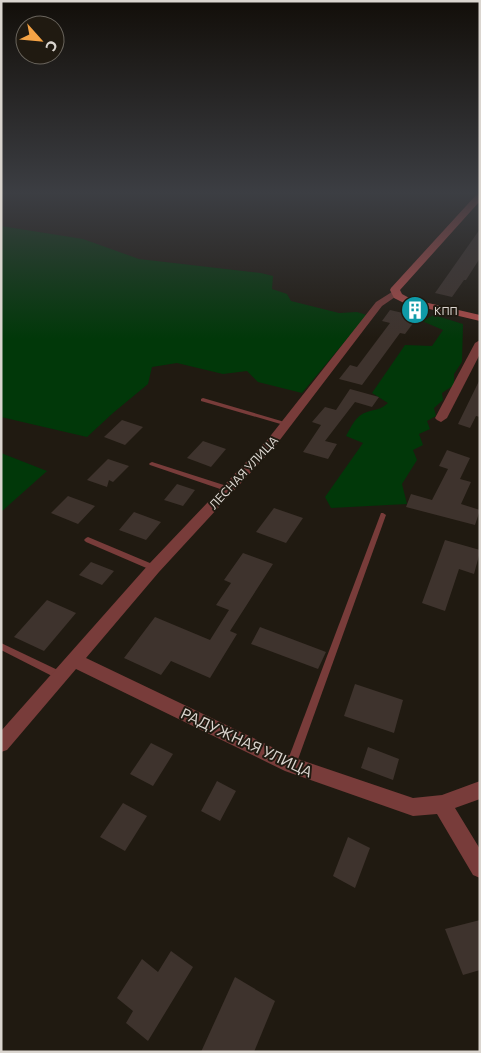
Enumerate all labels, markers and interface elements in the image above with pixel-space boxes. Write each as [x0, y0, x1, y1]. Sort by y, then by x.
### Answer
north arrow [15, 15, 65, 65]
text: С [42, 38, 62, 54]
building icon: КПП [400, 295, 430, 325]
place label: КПП [434, 304, 458, 317]
street label: ЛЕСНАЯ УЛИЦА [206, 433, 280, 511]
street label: РАДУЖНАЯ УЛИЦА [178, 704, 316, 780]

